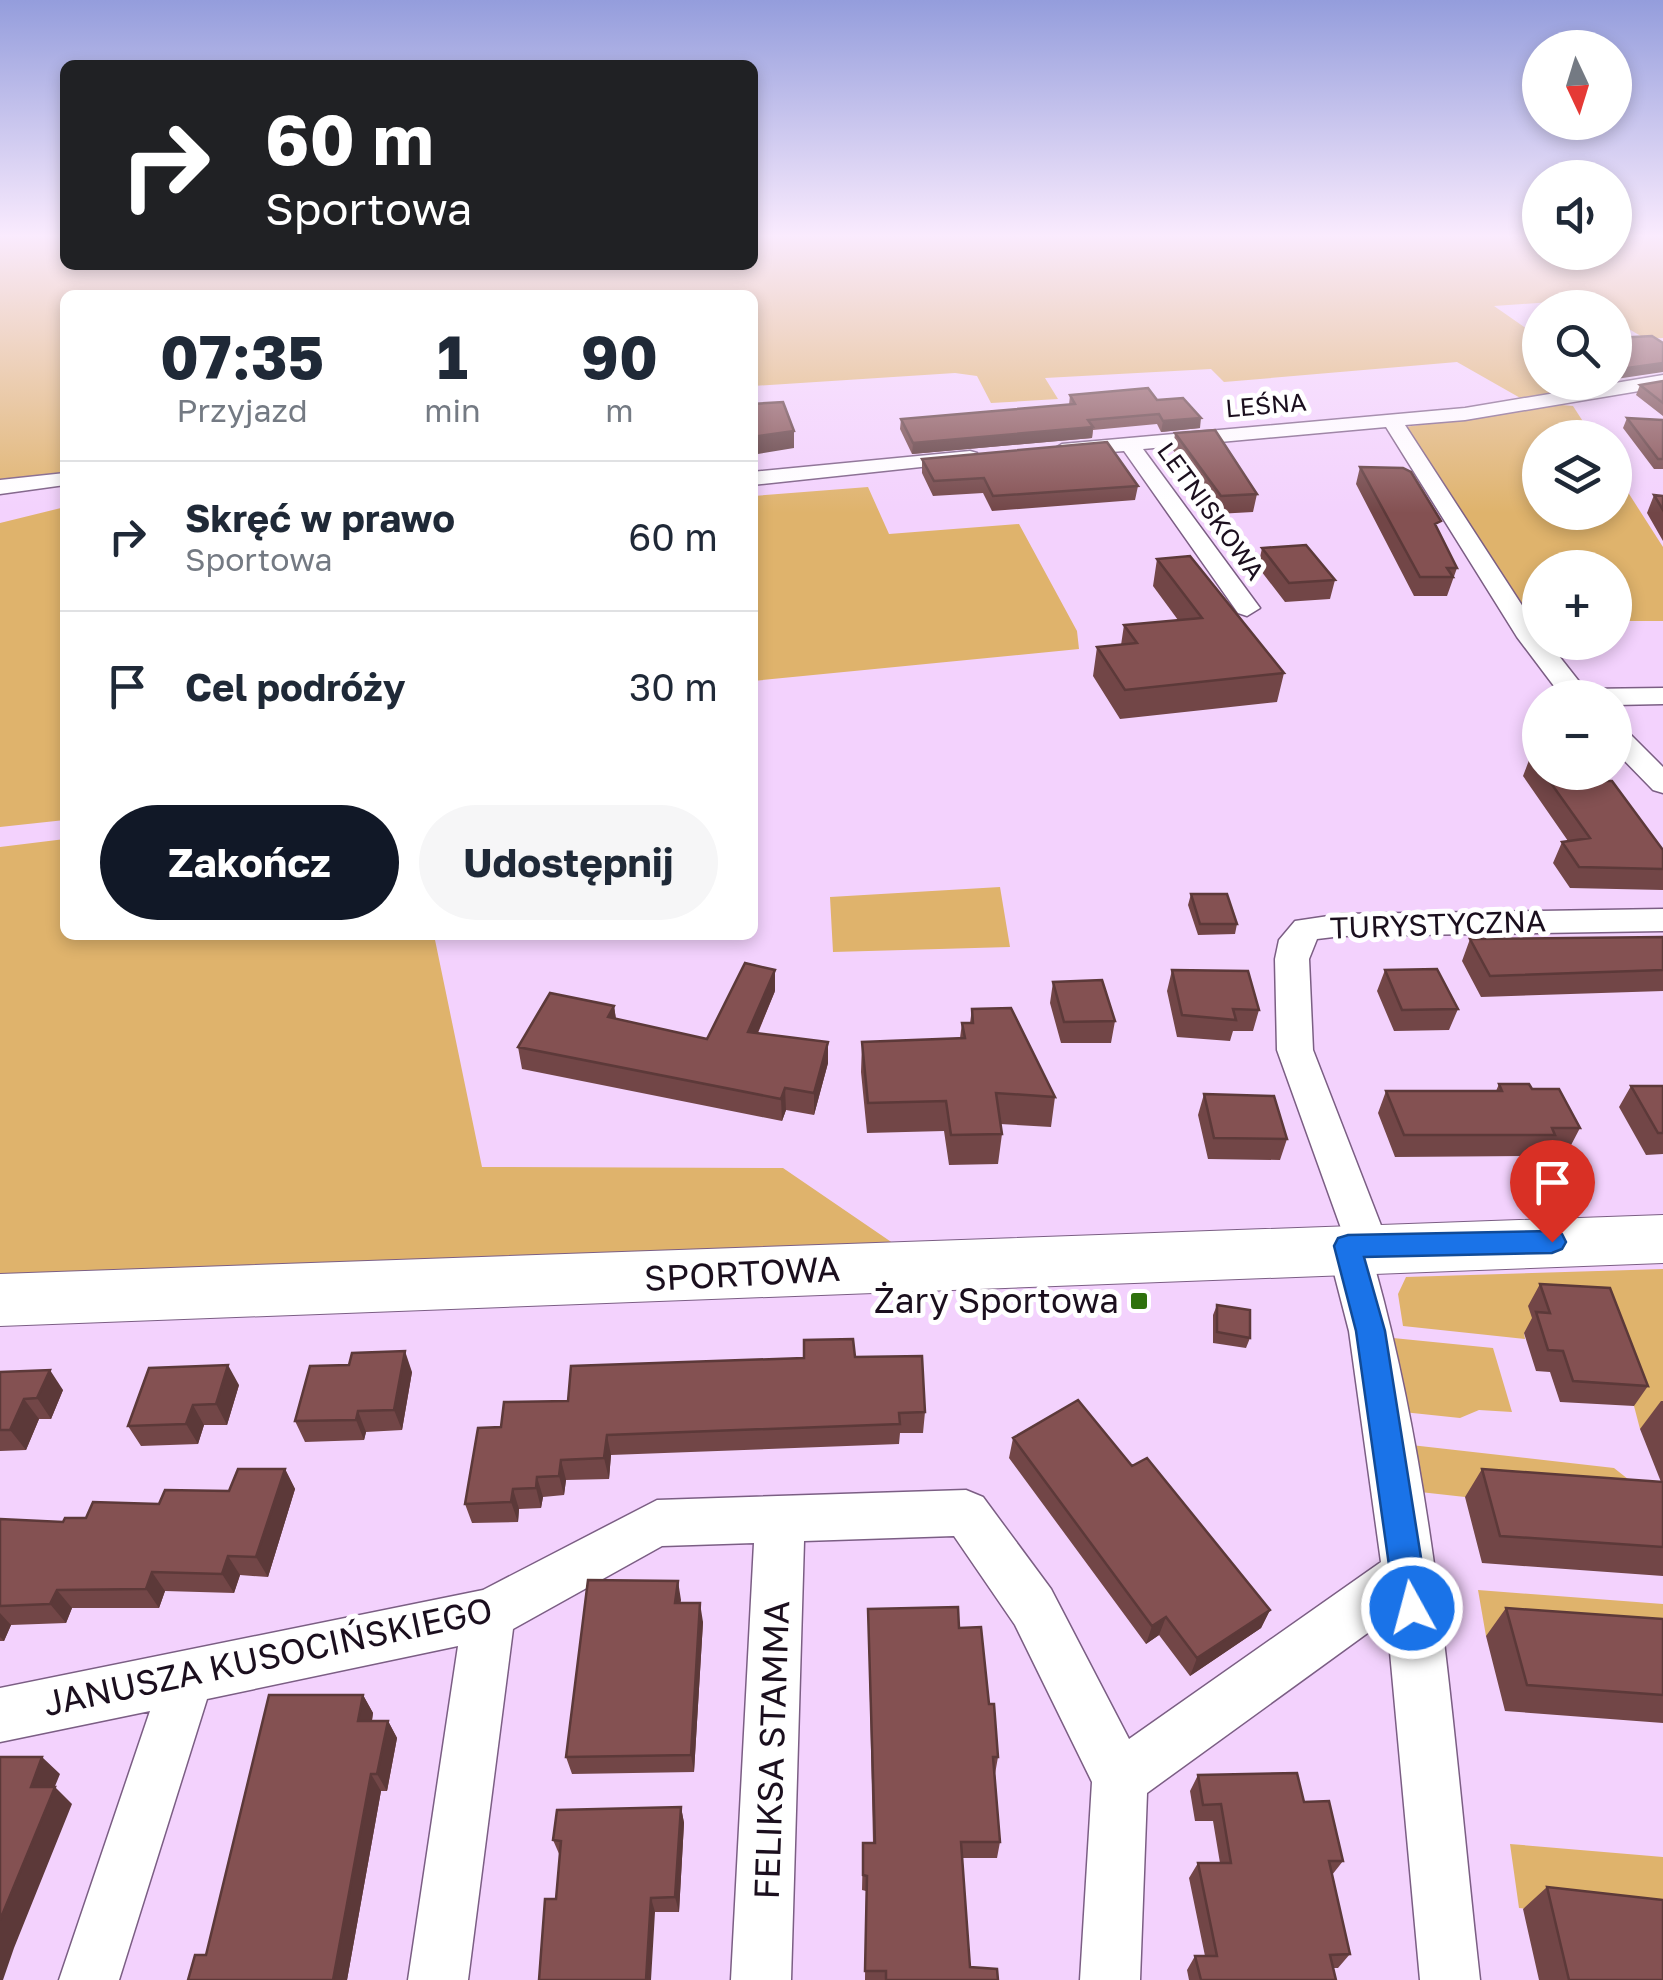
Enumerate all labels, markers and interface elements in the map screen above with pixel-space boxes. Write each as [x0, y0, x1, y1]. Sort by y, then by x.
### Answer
north arrow [1522, 30, 1632, 140]
map controls [1522, 30, 1632, 790]
text: 60 m [265, 96, 434, 180]
icon: right [100, 100, 230, 230]
button: sound [1522, 160, 1632, 270]
text: Sportowa [265, 181, 472, 235]
button: search [1522, 290, 1632, 400]
text: 07:35 [160, 320, 324, 392]
text: 1 [437, 320, 468, 392]
text: 90 [581, 320, 658, 392]
street label: LEŚNA [1224, 385, 1308, 423]
text: Przyjazd [177, 391, 308, 429]
text: min [424, 391, 481, 429]
text: m [605, 391, 634, 429]
button: layers [1522, 420, 1632, 530]
street label: LETNISKOWA [1151, 436, 1272, 586]
text: Skręć w prawo [185, 495, 455, 540]
icon: right [100, 509, 155, 564]
text: 60 m [628, 514, 718, 559]
text: Sportowa [185, 540, 333, 578]
button: + [1522, 550, 1632, 660]
icon: arrive [100, 659, 155, 714]
text: Cel podróży [185, 664, 406, 709]
text: 30 m [629, 664, 718, 709]
button: − [1522, 680, 1632, 790]
button: Zakończ [100, 805, 399, 920]
button: Udostępnij [419, 805, 718, 920]
street label: TURYSTYCZNA [1329, 902, 1547, 946]
pin [1510, 1140, 1595, 1243]
icon: arrive [1525, 1155, 1580, 1210]
street label: SPORTOWA [643, 1247, 841, 1299]
place label: Żary Sportowa [874, 1279, 1119, 1321]
marker: Żary Sportowa [1128, 1290, 1150, 1312]
position arrow [1360, 1556, 1464, 1660]
street label: JANUSZA KUSOCIŃSKIEGO [39, 1588, 496, 1724]
street label: FELIKSA STAMMA [745, 1600, 797, 1900]

